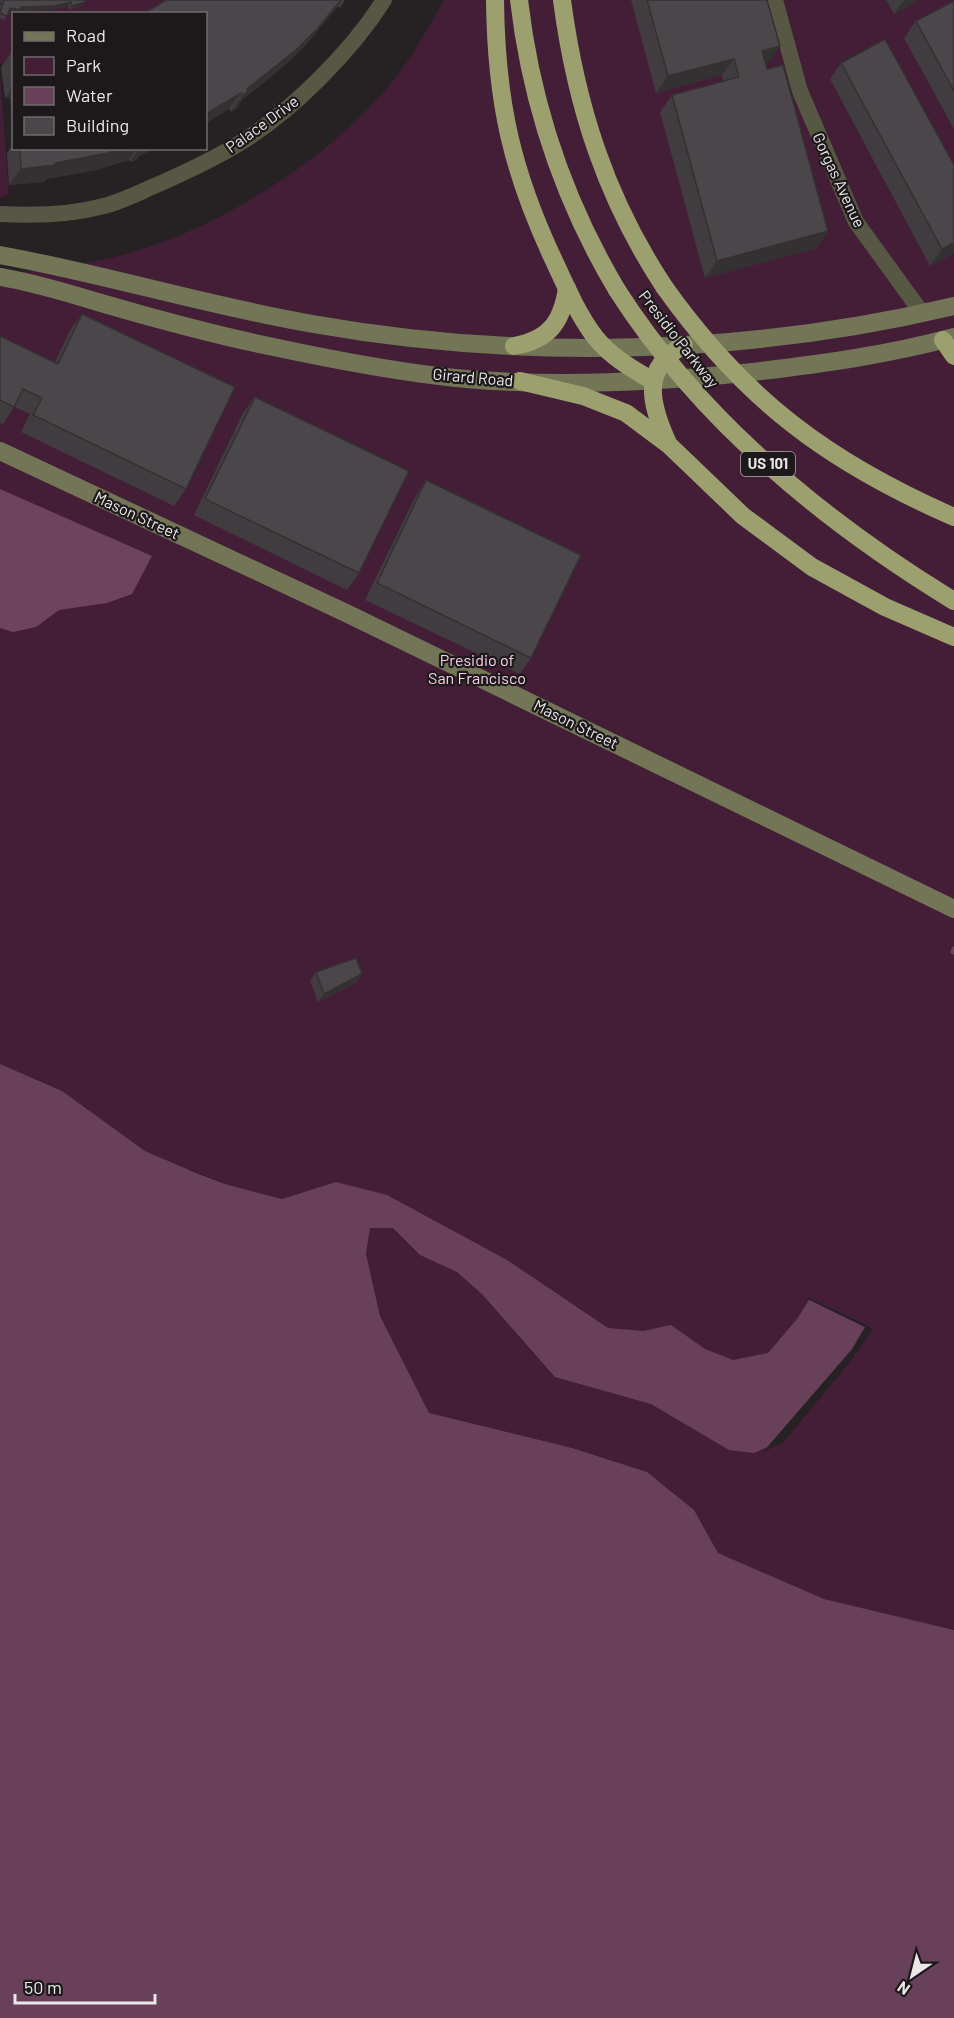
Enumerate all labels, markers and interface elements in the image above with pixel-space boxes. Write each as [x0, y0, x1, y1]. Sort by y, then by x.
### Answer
legend [12, 12, 207, 150]
text: Road [66, 24, 106, 46]
text: Park [66, 54, 101, 76]
text: Water [66, 84, 113, 106]
street label: Palace Drive [222, 91, 302, 156]
text: Building [66, 114, 129, 136]
street label: Gorgas Avenue [809, 129, 870, 230]
street label: Presidio Parkway [635, 286, 724, 392]
street label: Girard Road [432, 364, 514, 389]
road number: US 101 [741, 452, 795, 476]
street label: Mason Street [92, 487, 183, 543]
park label: Presidio of San Francisco [428, 650, 526, 687]
street label: Mason Street [531, 695, 622, 752]
north arrow [882, 1946, 942, 2006]
scale bar [15, 1967, 154, 2005]
text: 50 m [24, 1976, 62, 1998]
text: N [893, 1978, 913, 2000]

